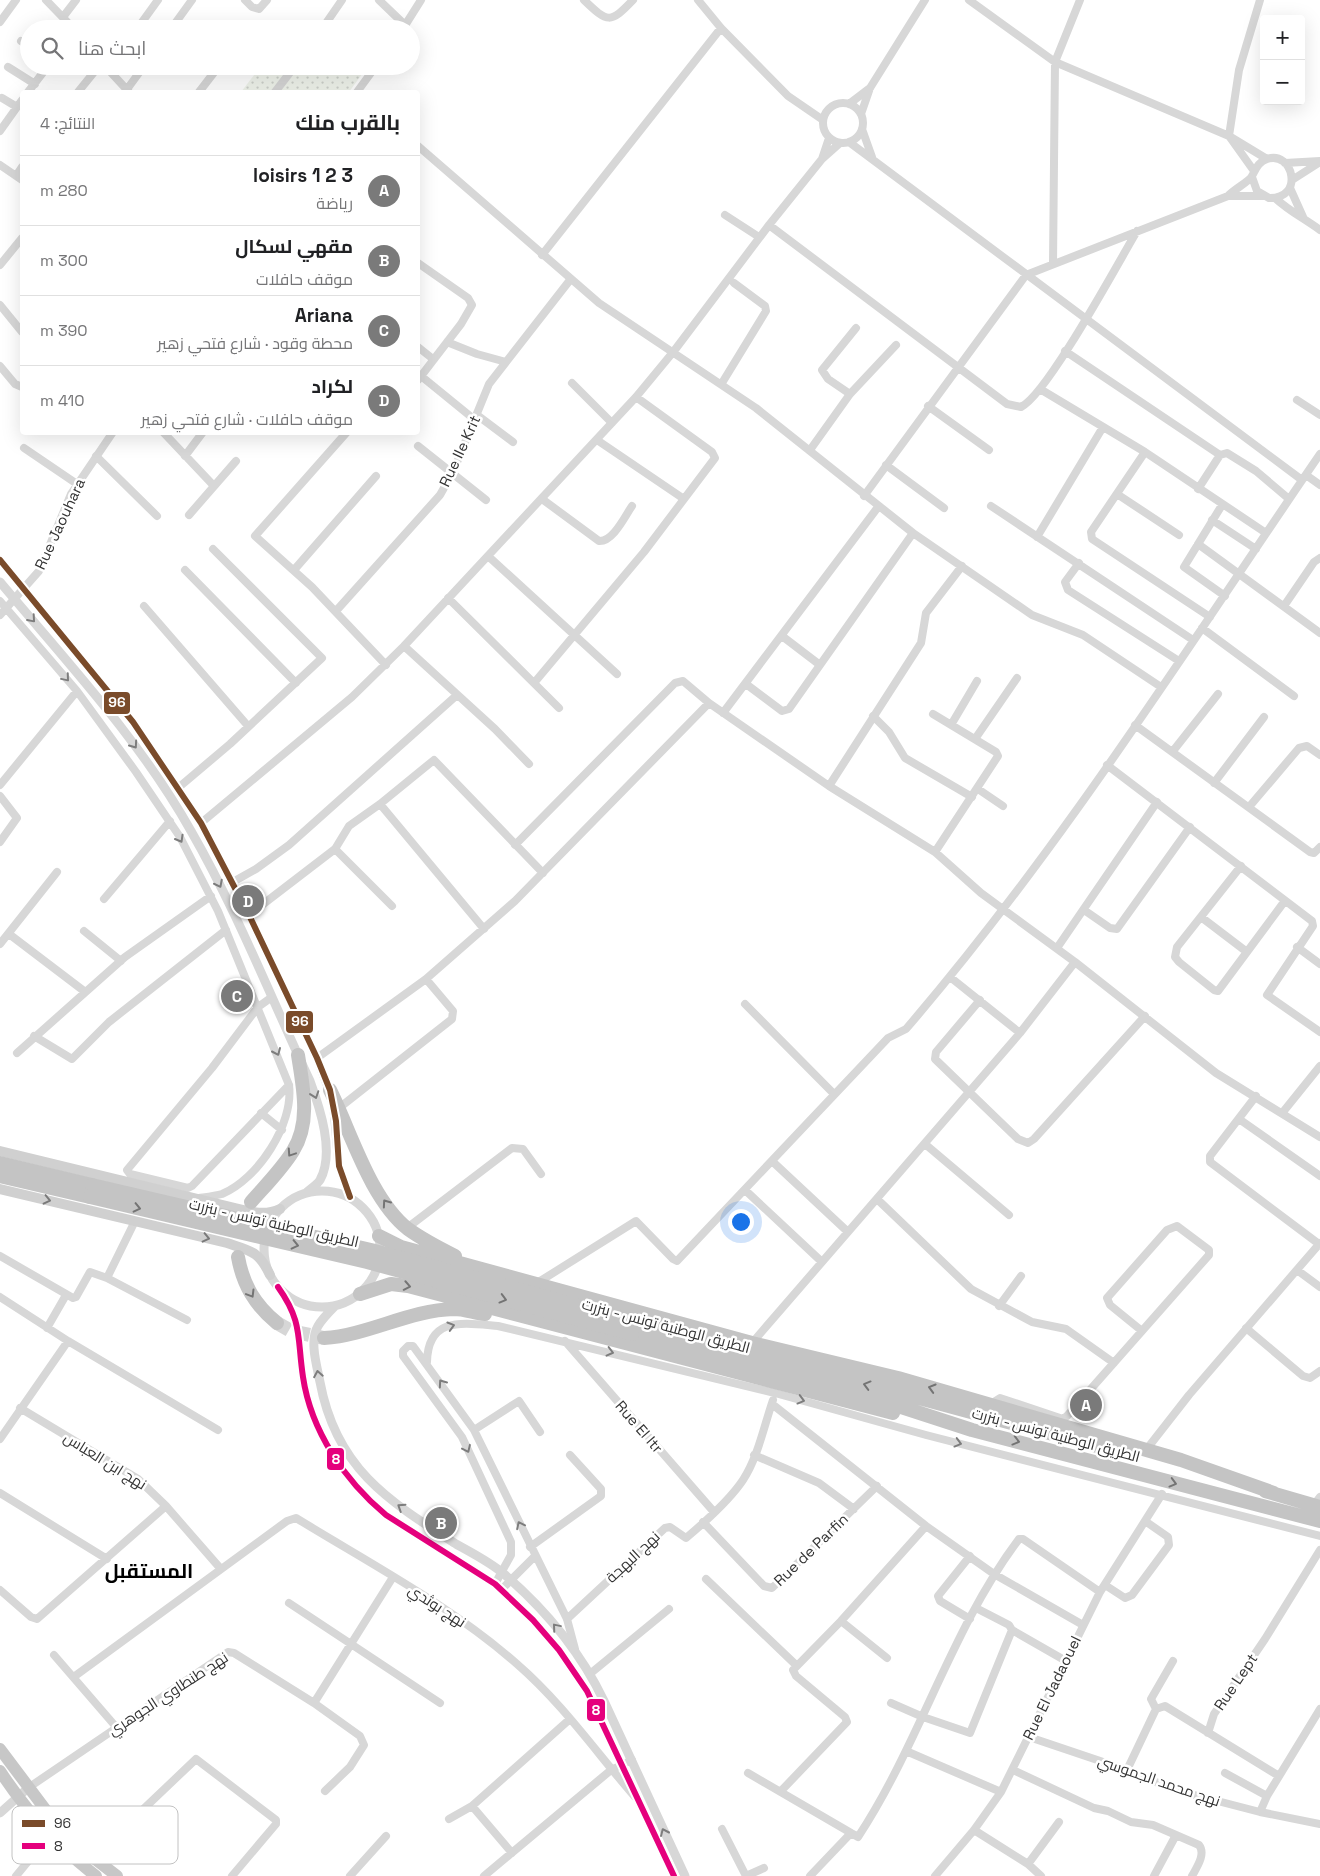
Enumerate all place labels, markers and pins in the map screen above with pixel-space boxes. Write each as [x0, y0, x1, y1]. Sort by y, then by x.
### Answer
pin: D [232, 882, 264, 920]
pin: C [221, 977, 253, 1015]
pin: A [1070, 1386, 1102, 1424]
pin: B [425, 1504, 457, 1542]

